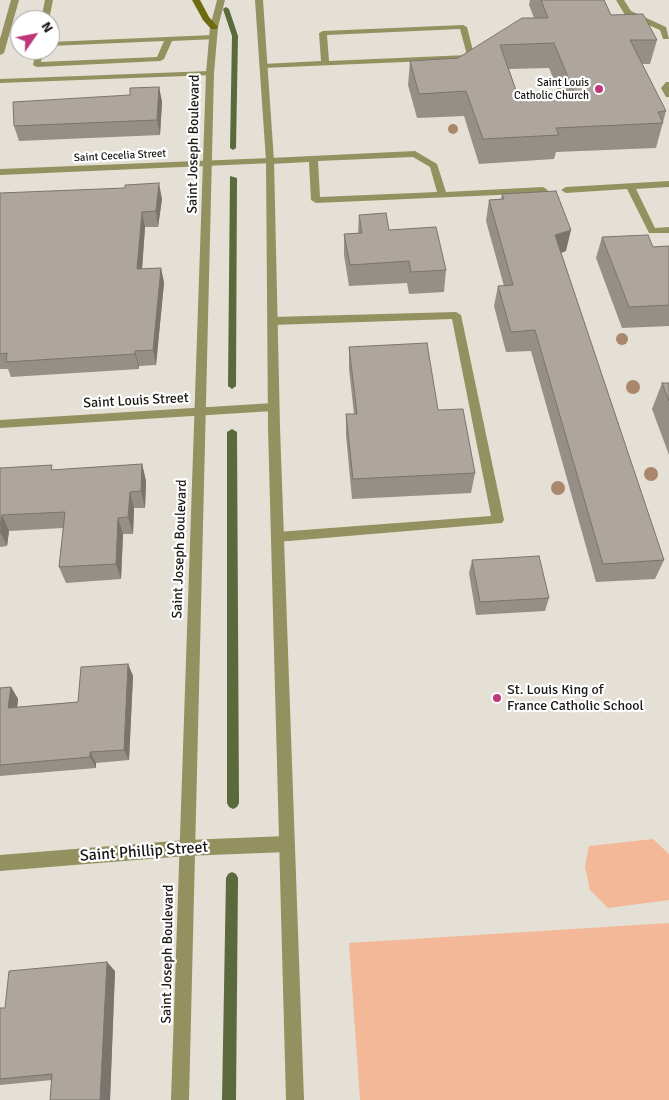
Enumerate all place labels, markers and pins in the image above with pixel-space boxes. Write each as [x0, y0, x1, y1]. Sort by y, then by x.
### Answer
place label: Saint Louis Catholic Church [514, 76, 589, 102]
marker: Saint Louis Catholic Church [593, 83, 605, 95]
place label: St. Louis King of France Catholic School [507, 682, 644, 714]
marker: St. Louis King of France Catholic School [491, 692, 503, 704]

